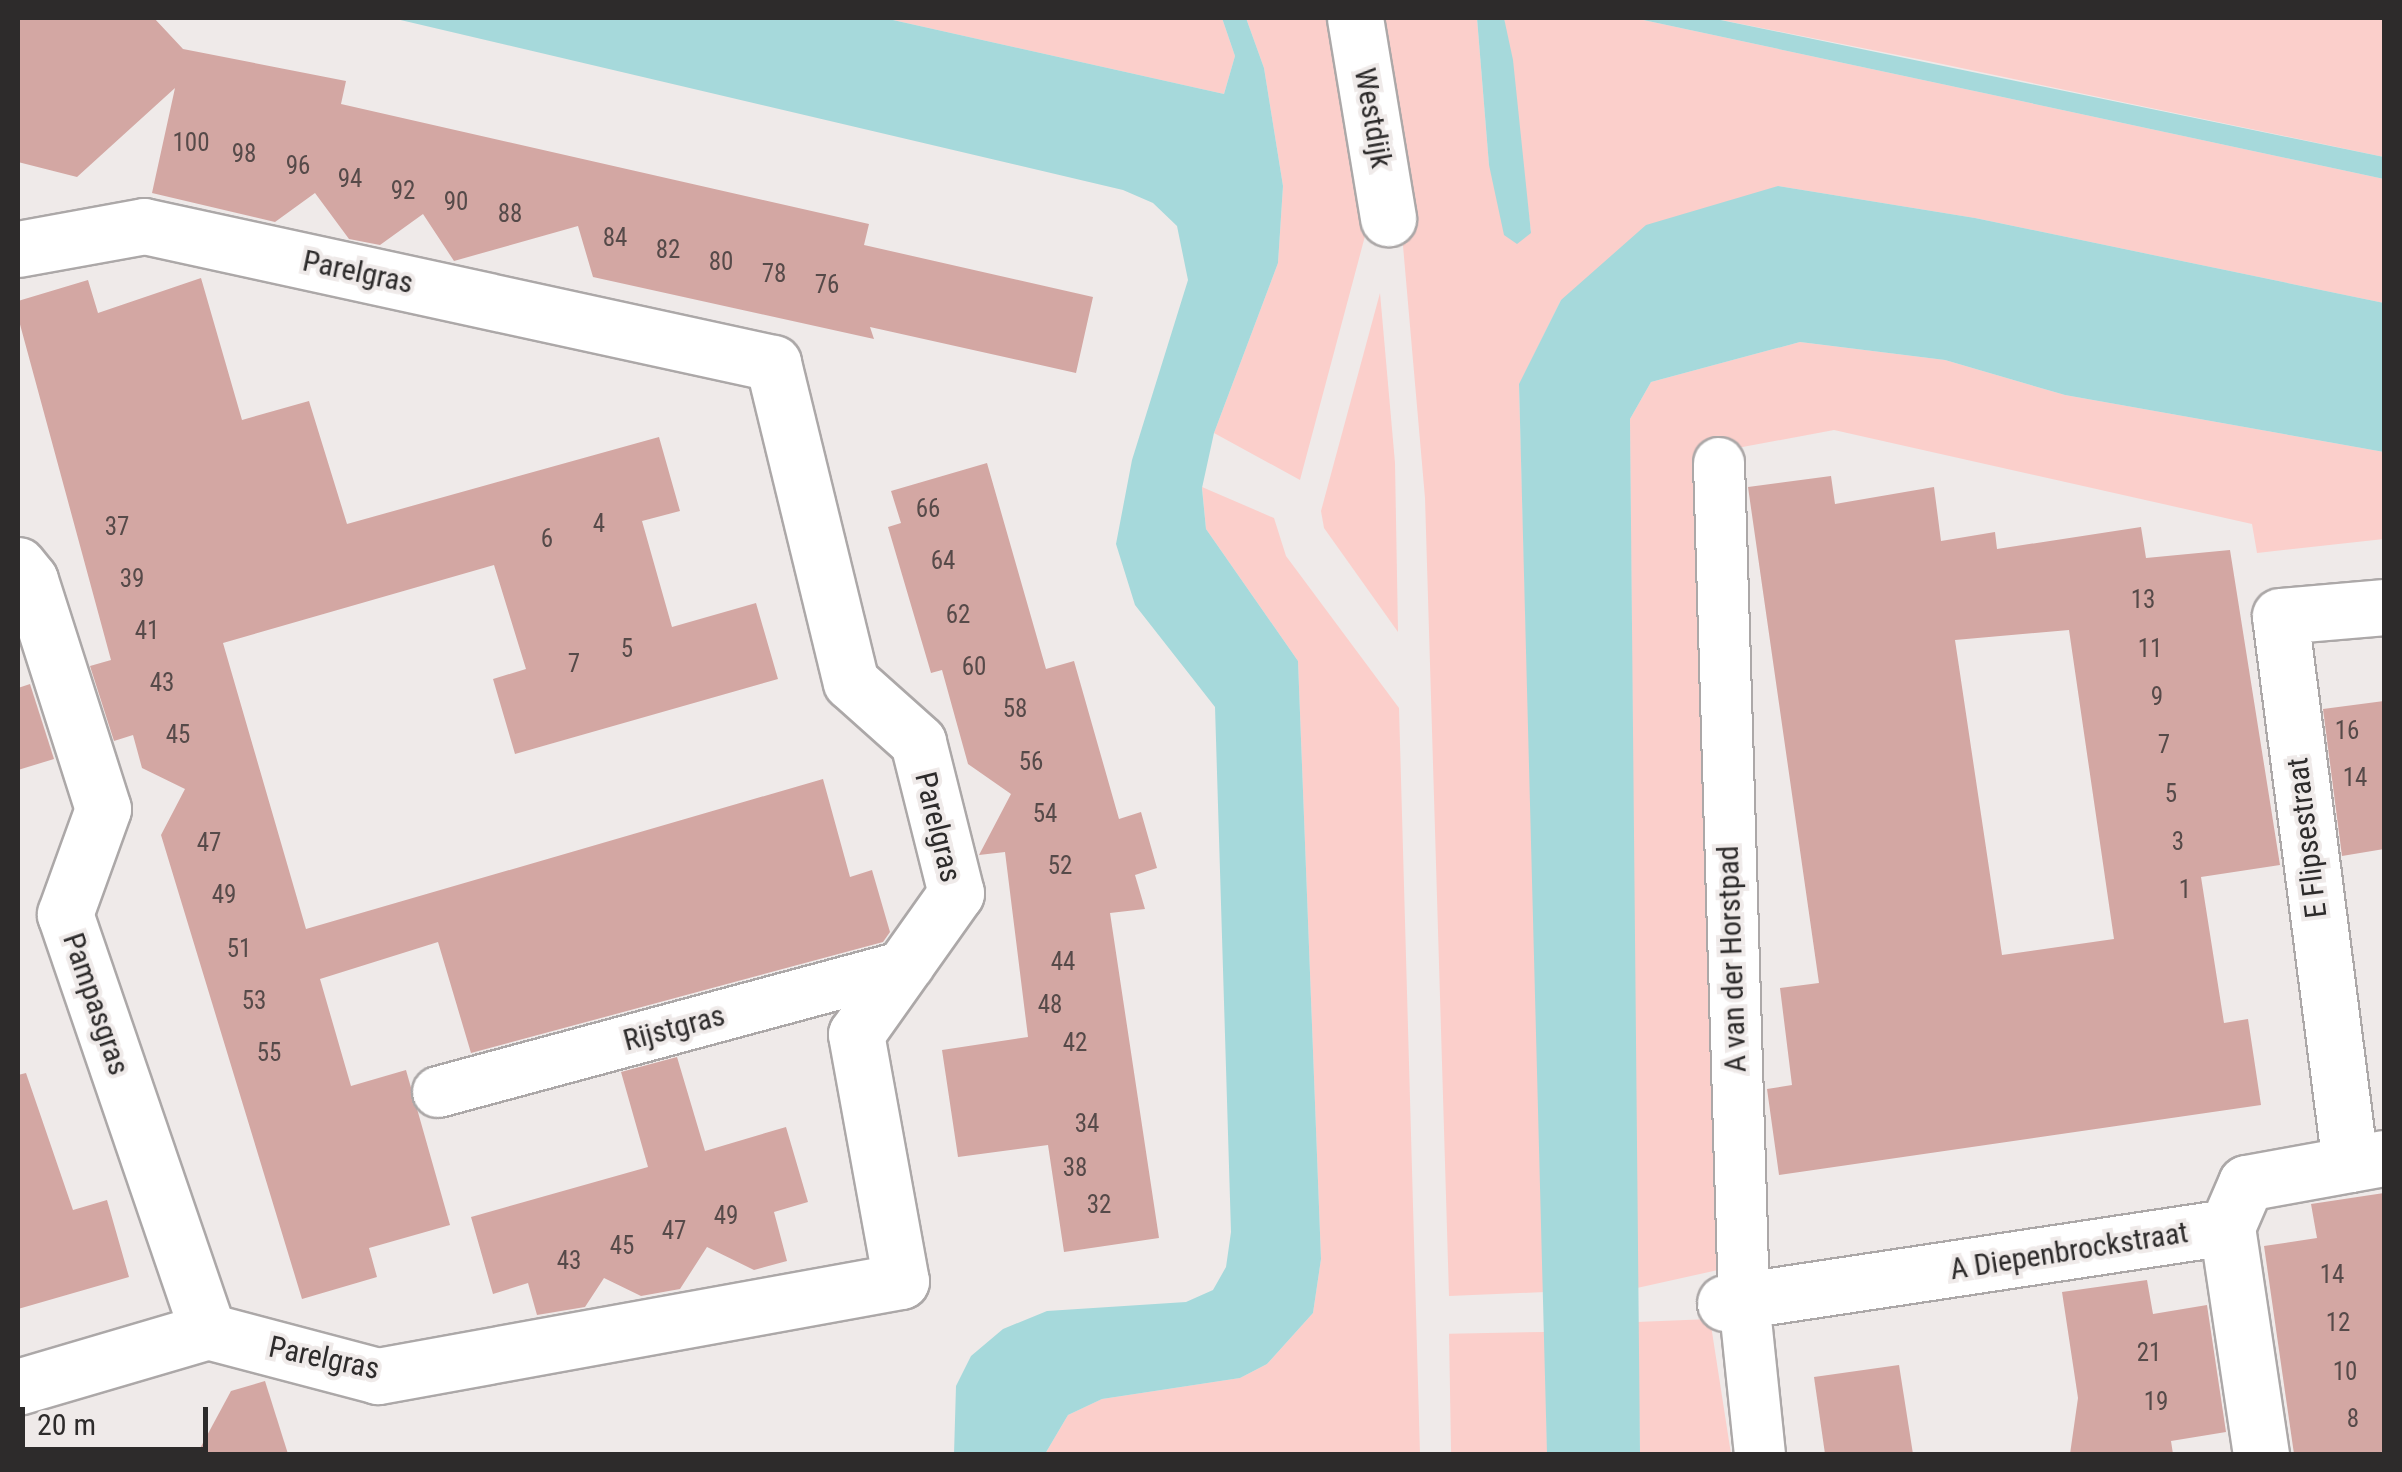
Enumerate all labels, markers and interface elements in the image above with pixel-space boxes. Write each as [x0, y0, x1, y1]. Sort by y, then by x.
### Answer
street label: Westdijk [1347, 65, 1399, 171]
house number: 100 [172, 128, 210, 158]
house number: 98 [232, 139, 256, 169]
house number: 96 [286, 151, 310, 181]
house number: 94 [338, 164, 362, 194]
house number: 92 [391, 176, 415, 206]
house number: 90 [444, 187, 468, 217]
house number: 88 [498, 199, 522, 229]
house number: 84 [603, 223, 627, 253]
house number: 82 [656, 235, 680, 265]
street label: Parelgras [299, 243, 417, 301]
house number: 80 [709, 247, 733, 277]
house number: 78 [762, 259, 786, 289]
house number: 76 [815, 270, 839, 300]
house number: 66 [916, 494, 940, 524]
house number: 4 [593, 509, 605, 539]
house number: 37 [105, 512, 129, 542]
house number: 6 [541, 524, 553, 554]
house number: 64 [931, 546, 955, 576]
house number: 39 [120, 564, 144, 594]
house number: 13 [2131, 585, 2155, 615]
house number: 62 [946, 600, 970, 630]
house number: 41 [135, 616, 159, 646]
house number: 5 [621, 634, 633, 664]
house number: 11 [2138, 634, 2162, 664]
house number: 7 [568, 649, 580, 679]
house number: 60 [962, 652, 986, 682]
house number: 43 [150, 668, 174, 698]
house number: 9 [2151, 682, 2163, 712]
house number: 58 [1003, 694, 1027, 724]
house number: 16 [2335, 716, 2359, 746]
house number: 45 [166, 720, 190, 750]
house number: 7 [2158, 730, 2170, 760]
house number: 56 [1019, 747, 1043, 777]
street label: E Flipsestraat [2279, 756, 2335, 920]
house number: 14 [2343, 763, 2367, 793]
street label: Parelgras [907, 768, 969, 886]
house number: 5 [2165, 779, 2177, 809]
house number: 54 [1033, 799, 1057, 829]
house number: 3 [2172, 827, 2184, 857]
house number: 47 [197, 828, 221, 858]
street label: A van der Horstpad [1710, 845, 1754, 1073]
house number: 52 [1048, 851, 1072, 881]
house number: 1 [2179, 875, 2191, 905]
house number: 49 [212, 880, 236, 910]
street label: Pampasgras [55, 928, 137, 1080]
house number: 51 [227, 934, 251, 964]
house number: 44 [1051, 947, 1075, 977]
house number: 53 [242, 986, 266, 1016]
house number: 48 [1038, 990, 1062, 1020]
street label: Rijstgras [619, 997, 729, 1059]
house number: 42 [1063, 1028, 1087, 1058]
house number: 55 [257, 1038, 281, 1068]
house number: 34 [1075, 1109, 1099, 1139]
house number: 38 [1063, 1153, 1087, 1183]
house number: 32 [1087, 1190, 1111, 1220]
house number: 49 [714, 1201, 738, 1231]
street label: A Diepenbrockstraat [1947, 1214, 2191, 1288]
house number: 47 [662, 1216, 686, 1246]
house number: 45 [610, 1231, 634, 1261]
house number: 43 [557, 1246, 581, 1276]
house number: 14 [2320, 1260, 2344, 1290]
house number: 12 [2326, 1308, 2350, 1338]
street label: Parelgras [265, 1329, 383, 1387]
house number: 21 [2137, 1338, 2161, 1368]
house number: 10 [2333, 1357, 2357, 1387]
scale bar [25, 1387, 212, 1449]
house number: 19 [2144, 1387, 2168, 1417]
house number: 8 [2347, 1404, 2359, 1434]
text: 20 m [37, 1407, 96, 1442]

